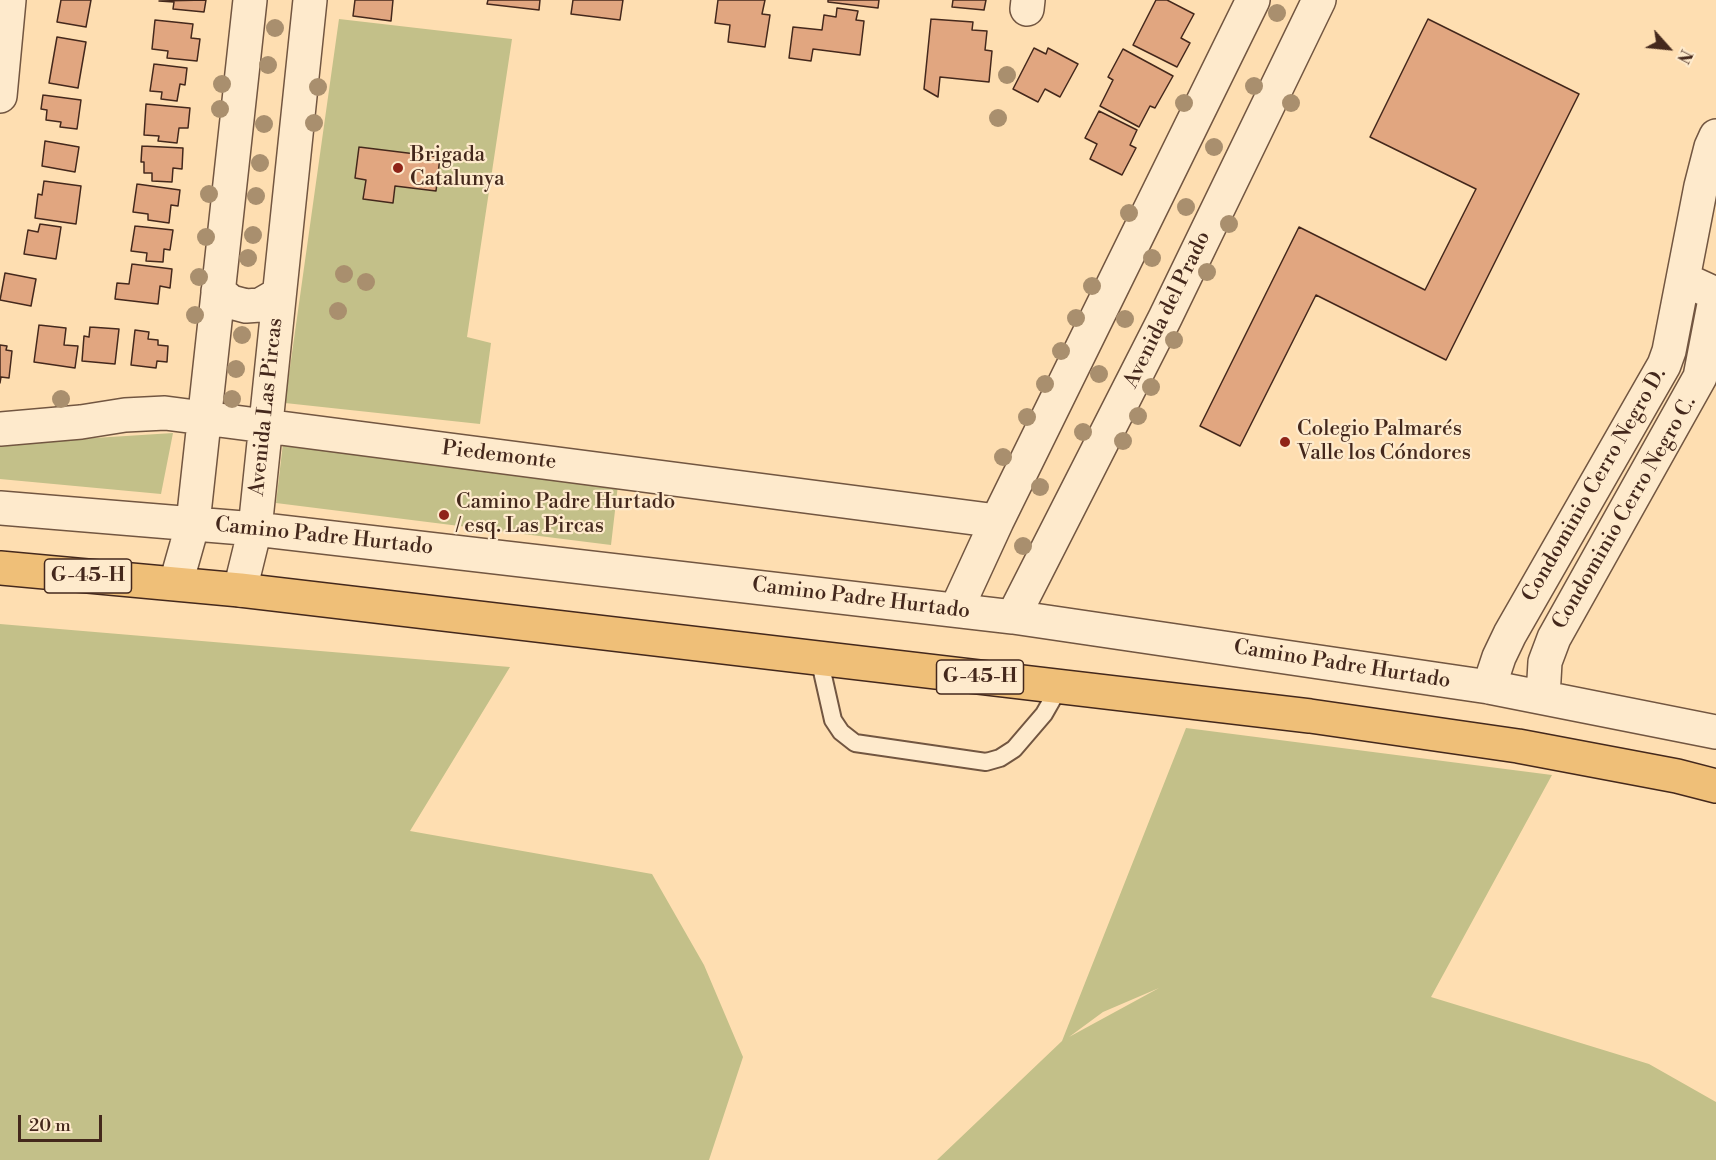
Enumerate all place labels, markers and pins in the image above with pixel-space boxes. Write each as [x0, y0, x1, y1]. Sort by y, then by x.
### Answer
place label: Brigada Catalunya [410, 143, 505, 193]
marker: Brigada Catalunya [391, 161, 405, 175]
place label: Colegio Palmarés Valle los Cóndores [1297, 417, 1471, 467]
marker: Colegio Palmarés Valle los Cóndores [1278, 435, 1292, 449]
place label: Camino Padre Hurtado / esq. Las Pircas [456, 490, 675, 540]
marker: Camino Padre Hurtado / esq. Las Pircas [437, 508, 451, 522]

